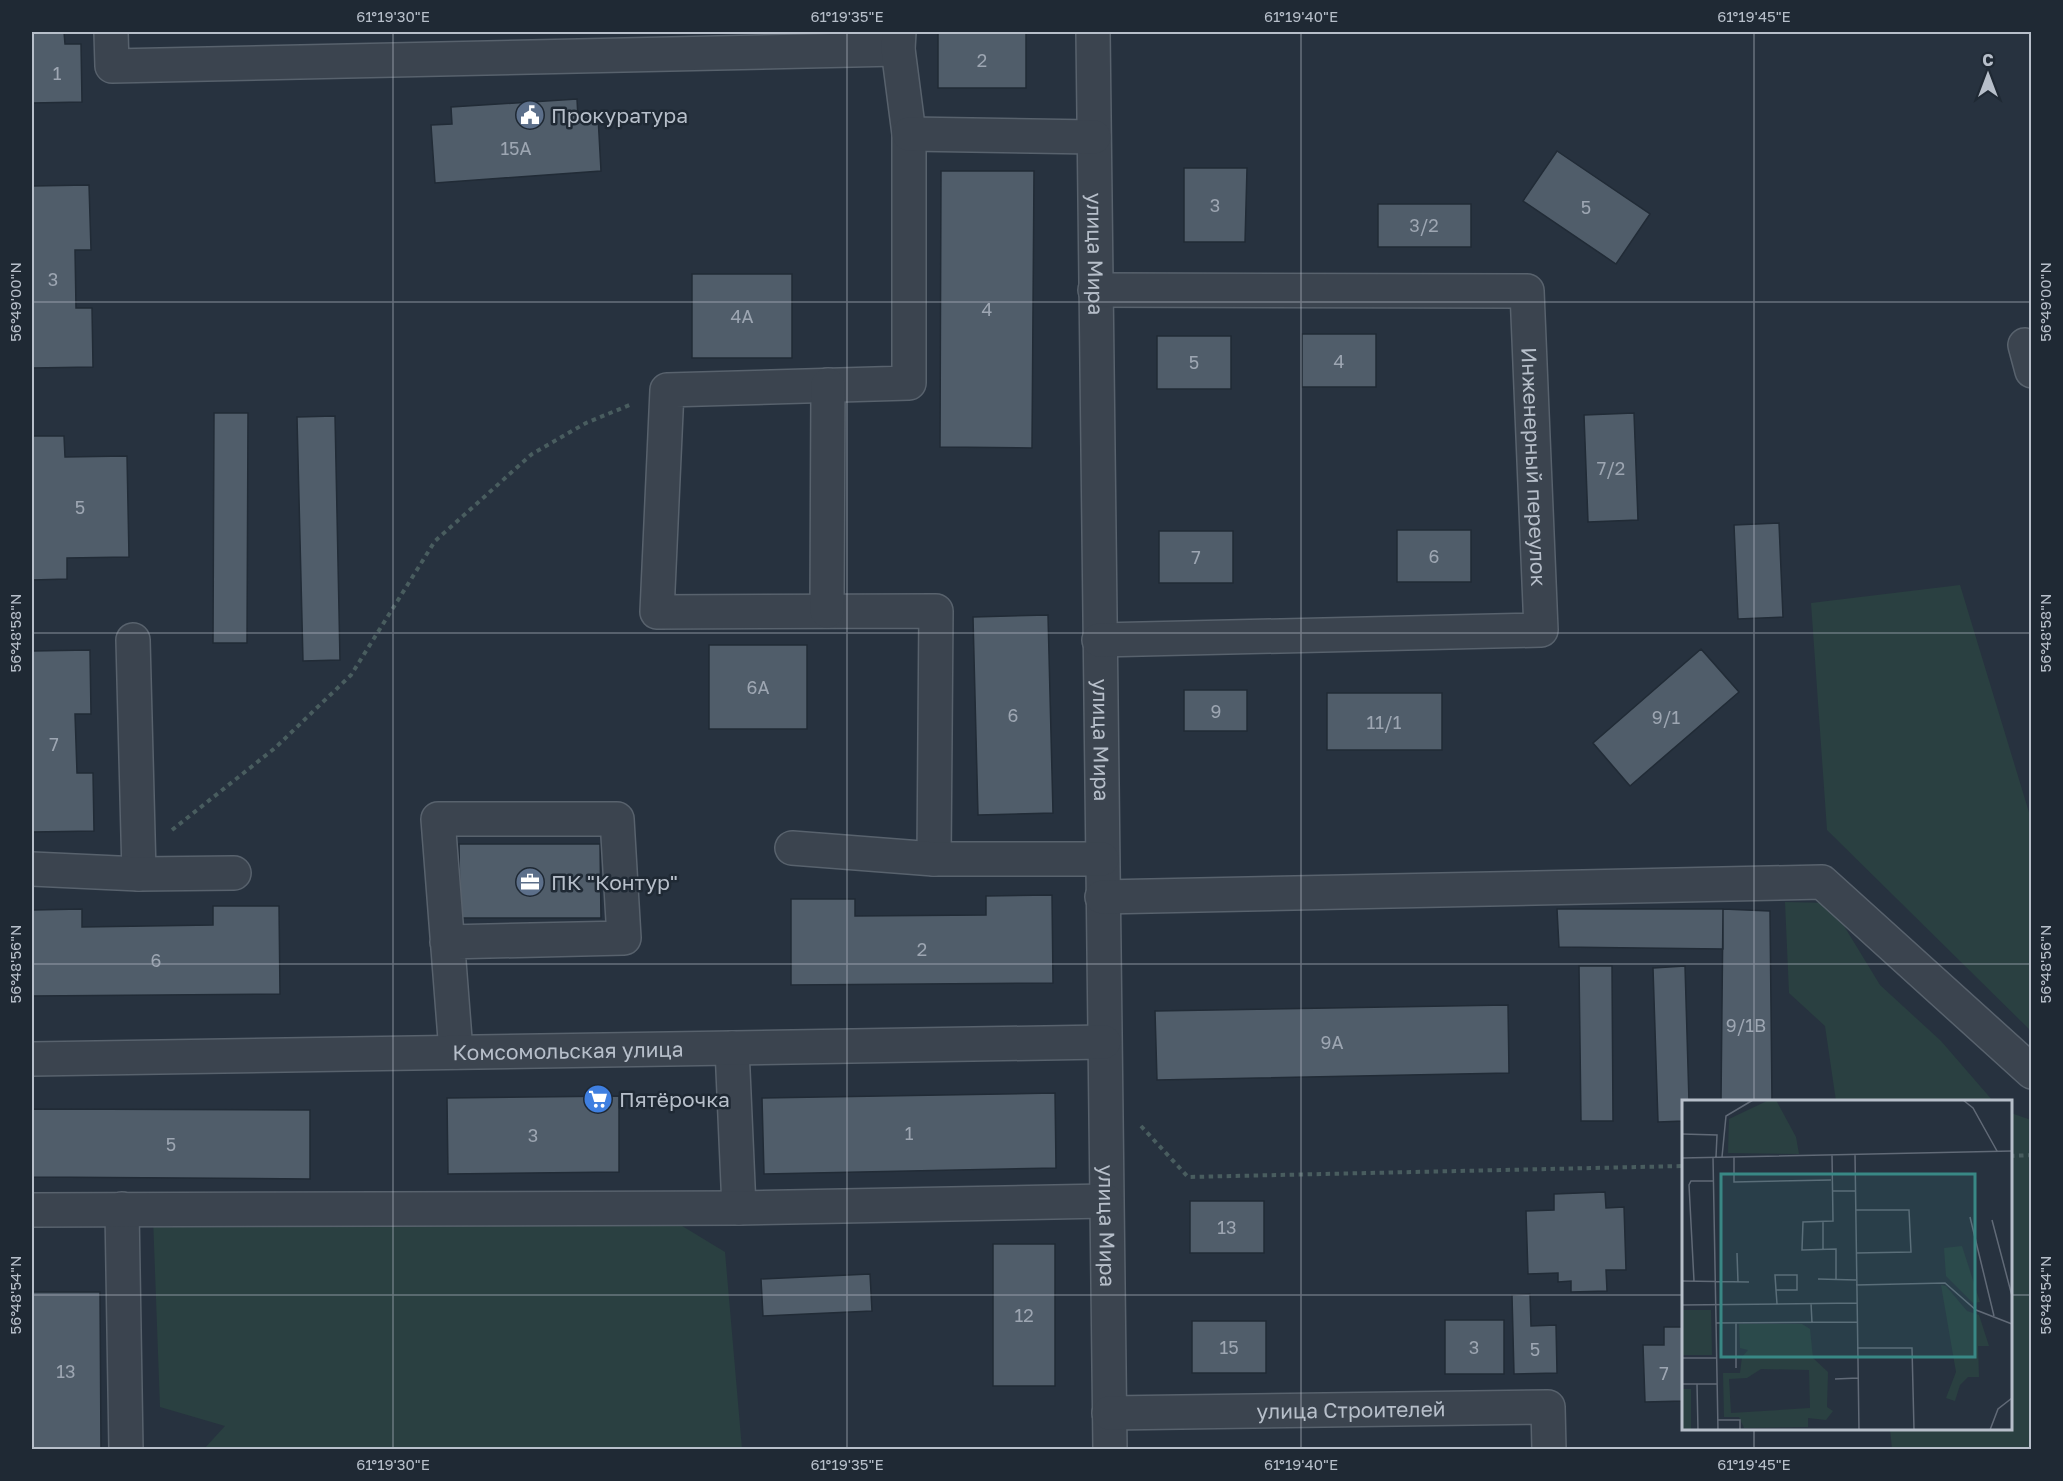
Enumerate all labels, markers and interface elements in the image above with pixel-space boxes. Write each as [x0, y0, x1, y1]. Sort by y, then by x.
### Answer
text: 61°19'30"E [356, 7, 430, 25]
text: 61°19'35"E [810, 7, 884, 25]
text: 61°19'40"E [1264, 7, 1338, 25]
text: 61°19'45"E [1717, 7, 1791, 25]
north arrow [1958, 45, 2018, 105]
house number: 2 [977, 49, 987, 71]
text: С [1982, 50, 1994, 70]
house number: 1 [53, 62, 62, 84]
public building icon: Прокуратура [514, 99, 546, 131]
place label: Прокуратура [551, 102, 688, 128]
house number: 15А [500, 137, 532, 159]
street label: улица Мира [1082, 193, 1109, 315]
house number: 3 [1210, 194, 1220, 216]
house number: 5 [1581, 196, 1591, 218]
house number: 3/2 [1409, 214, 1439, 236]
text: 56°49'00"N [6, 262, 24, 342]
text: 56°49'00"N [2036, 262, 2054, 342]
house number: 3 [48, 268, 58, 290]
house number: 4 [982, 298, 993, 320]
house number: 4А [730, 305, 754, 327]
street label: Инженерный переулок [1516, 347, 1552, 587]
house number: 4 [1334, 350, 1345, 372]
house number: 5 [1189, 351, 1199, 373]
house number: 7/2 [1597, 457, 1625, 479]
house number: 5 [75, 496, 85, 518]
house number: 6 [1429, 545, 1439, 567]
house number: 7 [1191, 546, 1201, 568]
text: 56°48'58"N [6, 594, 24, 672]
text: 56°48'58"N [2036, 594, 2054, 672]
house number: 6А [747, 676, 769, 698]
street label: улица Мира [1088, 679, 1115, 801]
house number: 9 [1211, 700, 1221, 722]
house number: 6 [1008, 704, 1018, 726]
house number: 9/1 [1652, 706, 1680, 728]
house number: 11/1 [1367, 711, 1402, 733]
house number: 7 [49, 733, 59, 755]
office icon: ПК "Контур" [514, 866, 546, 898]
place label: ПК "Контур" [551, 869, 678, 895]
text: 56°48'56"N [6, 925, 24, 1003]
text: 56°48'56"N [2036, 925, 2054, 1003]
house number: 2 [917, 938, 927, 960]
house number: 6 [151, 949, 161, 971]
house number: 9/1В [1726, 1014, 1766, 1036]
house number: 9А [1321, 1031, 1343, 1053]
street label: Комсомольская улица [452, 1036, 684, 1065]
supermarket icon: Пятёрочка [582, 1083, 614, 1115]
place label: Пятёрочка [619, 1086, 730, 1112]
inset map [1682, 1100, 2012, 1430]
house number: 1 [905, 1122, 914, 1144]
house number: 3 [528, 1124, 538, 1146]
house number: 5 [166, 1133, 176, 1155]
street label: улица Мира [1094, 1165, 1121, 1287]
house number: 13 [1217, 1216, 1237, 1238]
text: 56°48'54"N [6, 1256, 24, 1334]
text: 56°48'54"N [2036, 1256, 2054, 1334]
house number: 12 [1014, 1304, 1034, 1326]
house number: 15 [1219, 1336, 1239, 1358]
house number: 3 [1469, 1336, 1479, 1358]
house number: 5 [1530, 1338, 1540, 1360]
house number: 13 [56, 1360, 76, 1382]
house number: 7 [1659, 1362, 1669, 1384]
street label: улица Строителей [1256, 1395, 1446, 1424]
text: 61°19'30"E [356, 1455, 430, 1473]
text: 61°19'35"E [810, 1455, 884, 1473]
text: 61°19'40"E [1264, 1455, 1338, 1473]
text: 61°19'45"E [1717, 1455, 1791, 1473]

